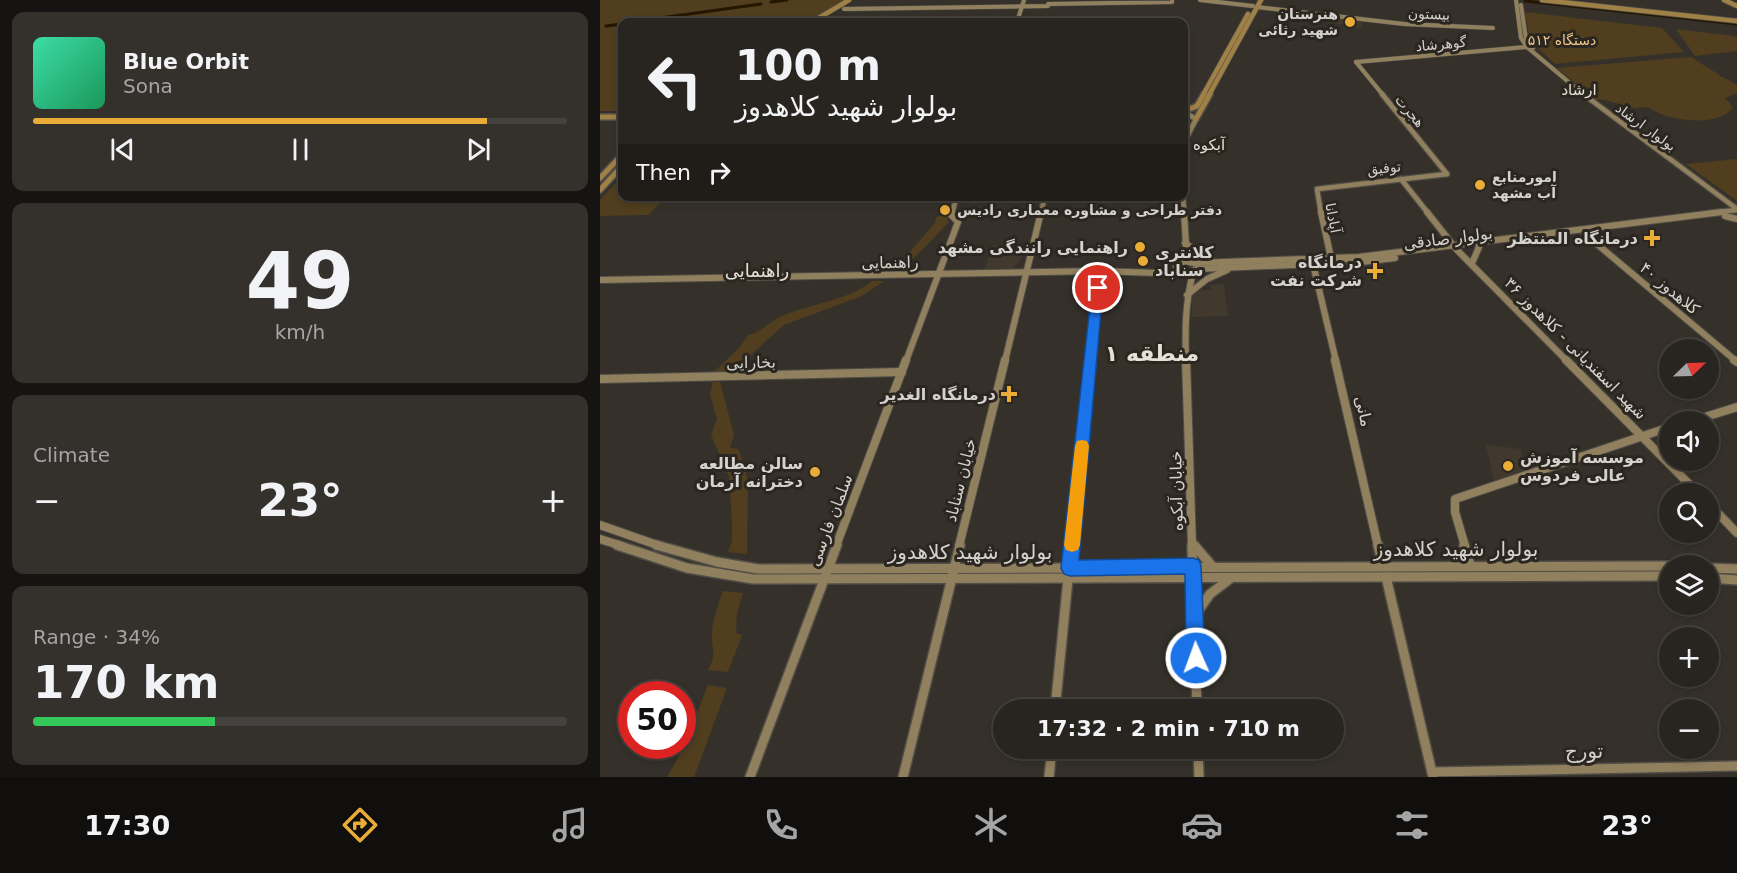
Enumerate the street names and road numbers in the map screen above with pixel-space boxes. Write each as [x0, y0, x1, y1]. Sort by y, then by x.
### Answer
street label: بیستون [1408, 5, 1450, 24]
street label: گوهرشاد [1415, 34, 1468, 55]
street label: هجرت [1391, 92, 1428, 131]
street label: بولوار ارشاد [1612, 100, 1679, 155]
street label: توفیق [1366, 158, 1402, 179]
street label: آپادانا [1321, 202, 1344, 236]
street label: بولوار صادقی [1402, 224, 1494, 254]
street label: راهنمایی [861, 253, 919, 273]
street label: کلاهدوز ۴۰ [1635, 258, 1704, 320]
street label: شهید اسفندیانی - کلاهدوز ۳۶ [1500, 273, 1651, 424]
street label: بخارایی [726, 353, 776, 373]
street label: مانی [1351, 394, 1376, 428]
street label: خیابان سناباد [941, 436, 980, 524]
street label: خیابان آبکوه [1166, 451, 1188, 531]
street label: سلمان فارسی [804, 472, 858, 569]
street label: بولوار شهید کلاهدوز [1373, 537, 1538, 561]
street label: بولوار شهید کلاهدوز [887, 540, 1052, 564]
street label: تورج [1565, 739, 1603, 763]

